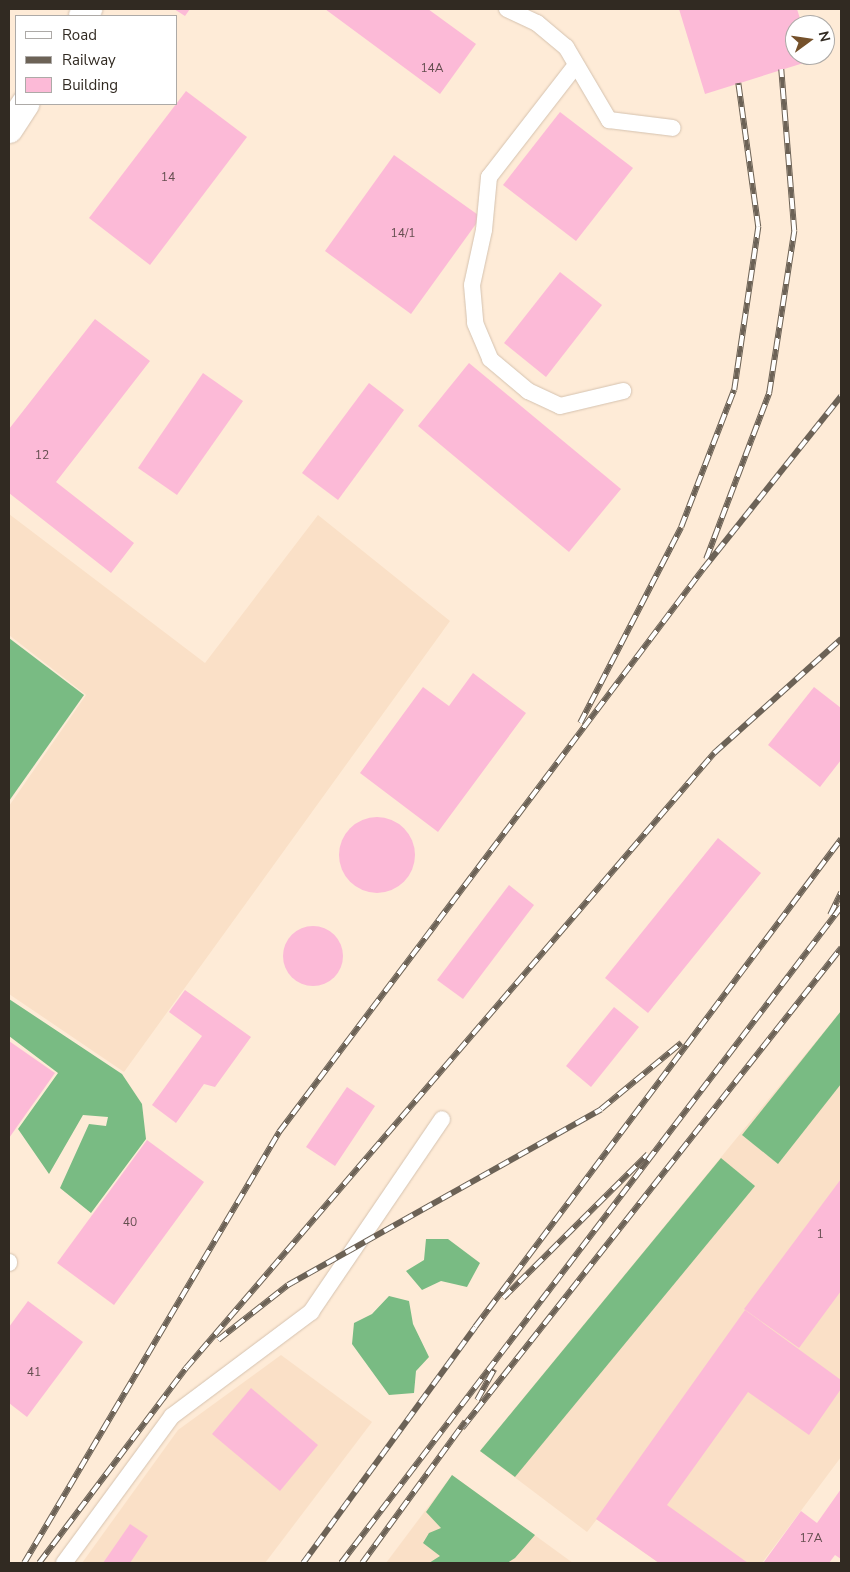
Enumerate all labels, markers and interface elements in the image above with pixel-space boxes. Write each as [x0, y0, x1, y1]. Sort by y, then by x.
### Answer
legend [15, 15, 178, 105]
north arrow [785, 15, 835, 65]
text: Road [62, 25, 97, 45]
text: N [814, 29, 835, 44]
text: Railway [62, 50, 116, 70]
house number: 14А [420, 62, 444, 76]
text: Building [62, 75, 118, 95]
house number: 14 [161, 171, 175, 185]
house number: 14/1 [391, 227, 415, 241]
house number: 12 [35, 449, 49, 463]
house number: 40 [123, 1216, 137, 1230]
house number: 1 [816, 1228, 824, 1242]
house number: 41 [27, 1366, 41, 1380]
house number: 17А [799, 1532, 823, 1546]

